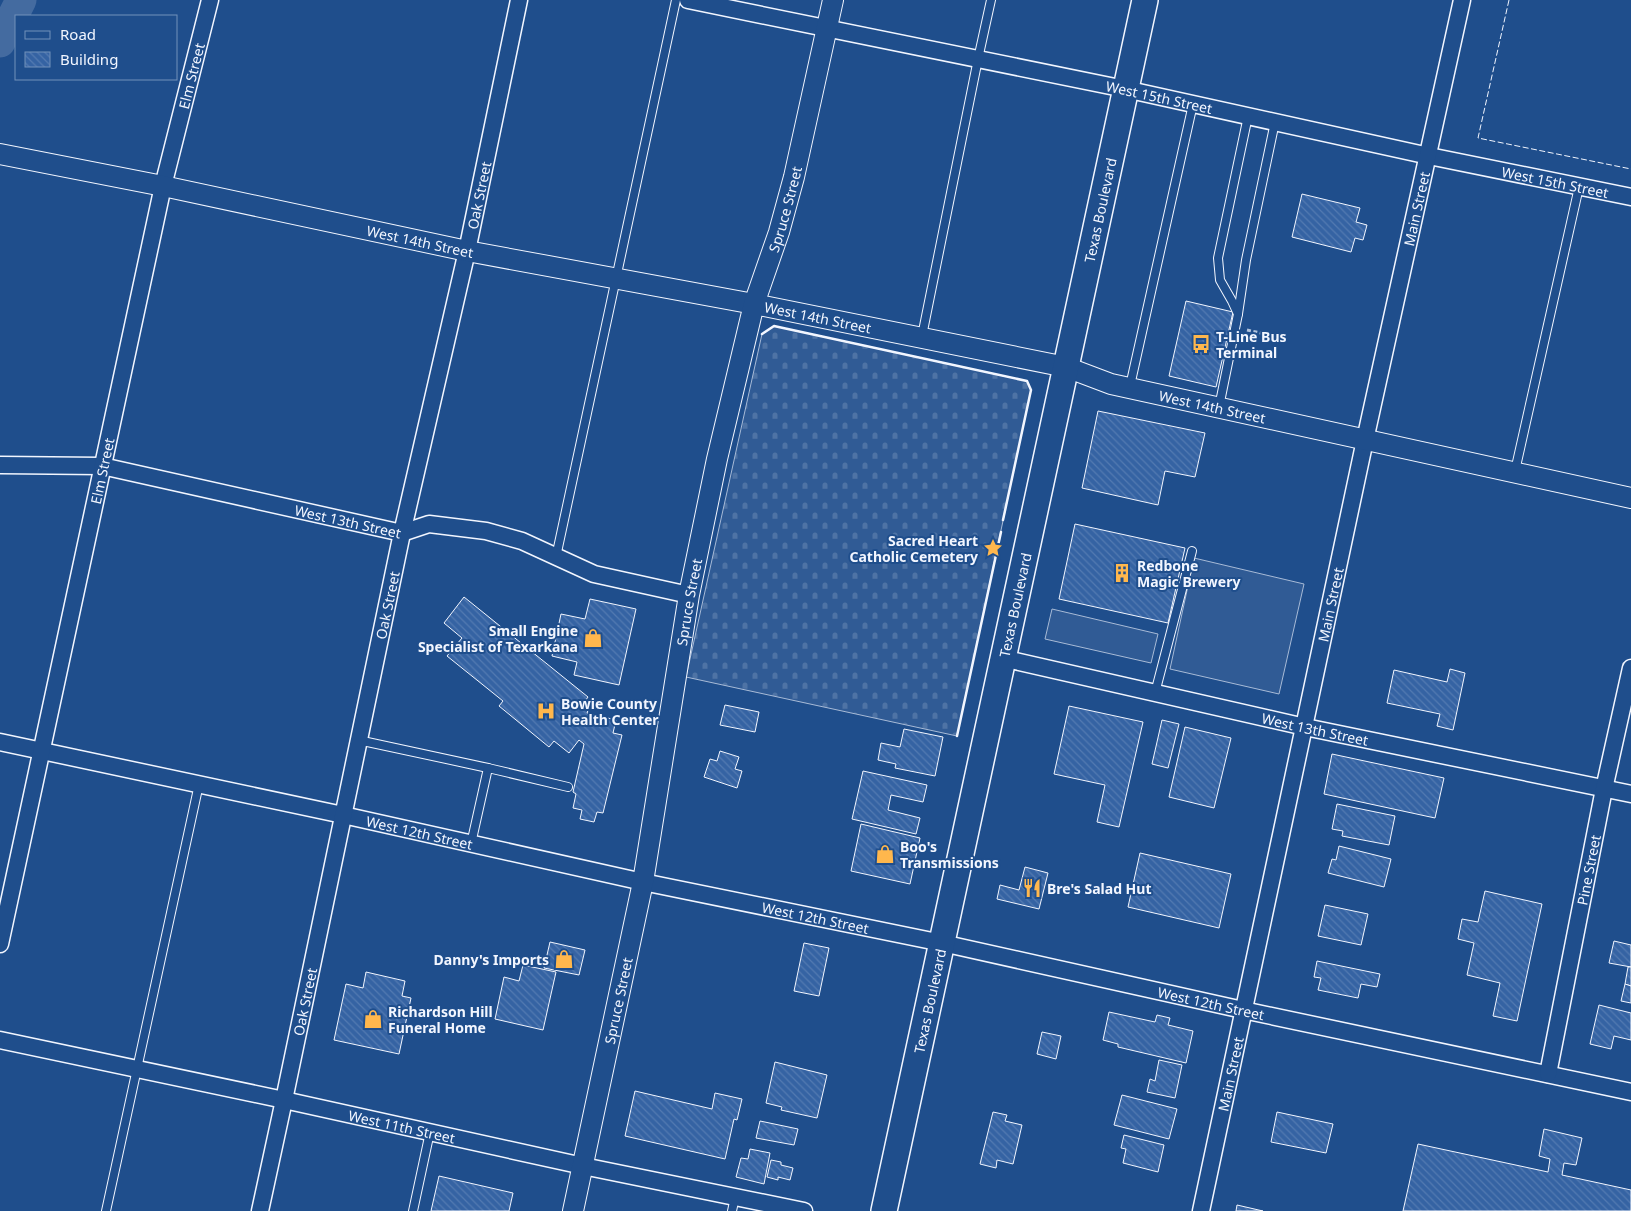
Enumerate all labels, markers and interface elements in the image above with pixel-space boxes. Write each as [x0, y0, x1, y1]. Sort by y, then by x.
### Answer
legend [15, 15, 178, 80]
text: Road [60, 24, 96, 44]
street label: Elm Street [173, 41, 208, 111]
text: Building [60, 49, 118, 69]
street label: West 15th Street [1104, 76, 1214, 118]
street label: Texas Boulevard [1079, 156, 1120, 264]
street label: Oak Street [462, 160, 495, 231]
street label: West 15th Street [1500, 161, 1610, 202]
street label: Spruce Street [763, 165, 806, 255]
street label: Main Street [1399, 170, 1433, 248]
street label: West 14th Street [365, 220, 475, 261]
street label: West 14th Street [763, 297, 873, 337]
place label: T-Line Bus Terminal [1216, 327, 1287, 362]
bus stop icon: T-Line Bus Terminal [1190, 333, 1212, 355]
street label: West 14th Street [1157, 385, 1267, 427]
street label: Elm Street [85, 436, 118, 506]
street label: West 13th Street [293, 500, 403, 542]
place label: Sacred Heart Catholic Cemetery [849, 531, 978, 566]
place icon: Sacred Heart Catholic Cemetery [982, 537, 1004, 559]
street label: Texas Boulevard [994, 551, 1035, 659]
place label: Redbone Magic Brewery [1137, 556, 1240, 591]
street label: Spruce Street [672, 557, 706, 647]
building icon: Redbone Magic Brewery [1111, 562, 1133, 584]
street label: Main Street [1313, 566, 1347, 644]
street label: Oak Street [371, 569, 403, 641]
place label: Small Engine Specialist of Texarkana [418, 621, 578, 656]
shop icon: Small Engine Specialist of Texarkana [582, 627, 604, 649]
place label: Bowie County Health Center [561, 694, 659, 729]
hospital icon: Bowie County Health Center [535, 700, 557, 722]
street label: West 13th Street [1260, 708, 1370, 749]
street label: West 12th Street [364, 811, 475, 853]
street label: Pine Street [1572, 833, 1604, 907]
place label: Boo's Transmissions [900, 837, 999, 872]
shop icon: Boo's Transmissions [874, 843, 896, 865]
restaurant icon: Bre's Salad Hut [1021, 877, 1043, 899]
place label: Bre's Salad Hut [1047, 879, 1152, 898]
street label: West 12th Street [760, 897, 870, 937]
street label: Texas Boulevard [909, 947, 950, 1055]
shop icon: Danny's Imports [553, 948, 575, 970]
place label: Danny's Imports [434, 950, 549, 969]
street label: Spruce Street [599, 956, 636, 1046]
street label: Oak Street [288, 966, 321, 1037]
street label: West 12th Street [1156, 982, 1266, 1024]
place label: Richardson Hill Funeral Home [388, 1002, 493, 1037]
shop icon: Richardson Hill Funeral Home [362, 1008, 384, 1030]
street label: Main Street [1213, 1035, 1247, 1113]
street label: West 11th Street [347, 1105, 457, 1147]

